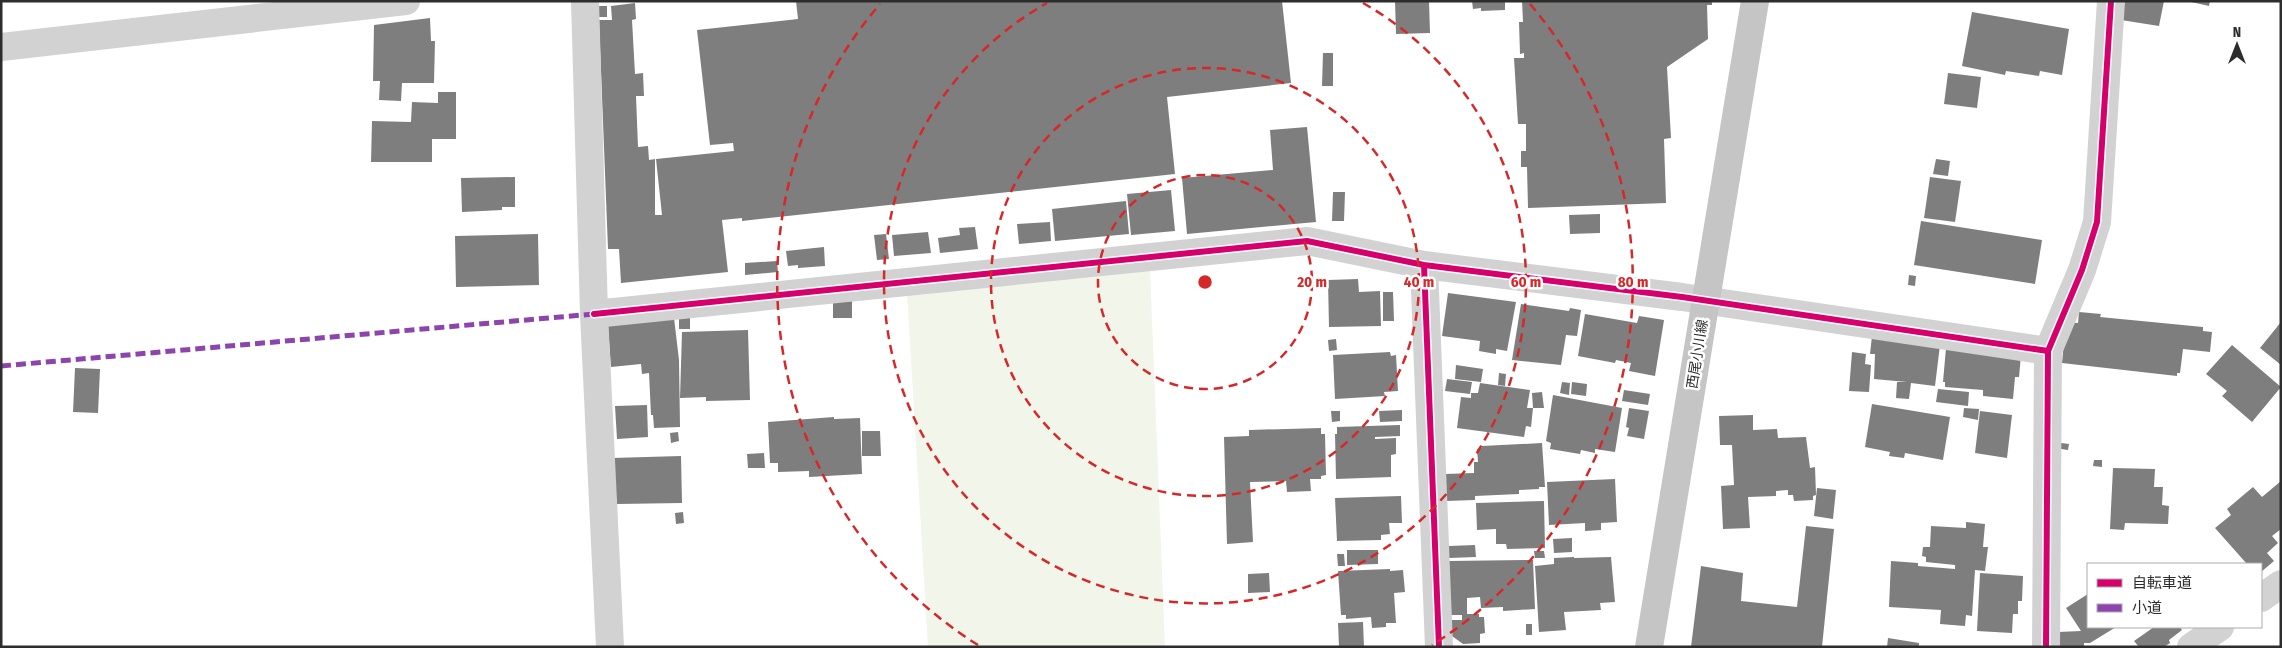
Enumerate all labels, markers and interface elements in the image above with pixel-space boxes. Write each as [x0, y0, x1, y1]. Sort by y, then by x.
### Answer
north arrow [2212, 20, 2262, 70]
text: N [2233, 24, 2241, 41]
centre of rings [1196, 273, 1214, 291]
text: 20 m [1296, 273, 1327, 291]
text: 40 m [1404, 273, 1434, 291]
text: 60 m [1511, 273, 1541, 291]
text: 80 m [1618, 273, 1648, 291]
street label: 西尾小川線 [1684, 318, 1711, 390]
legend [2087, 563, 2262, 628]
text: 自転車道 [2132, 574, 2192, 592]
text: 小道 [2132, 599, 2162, 617]

